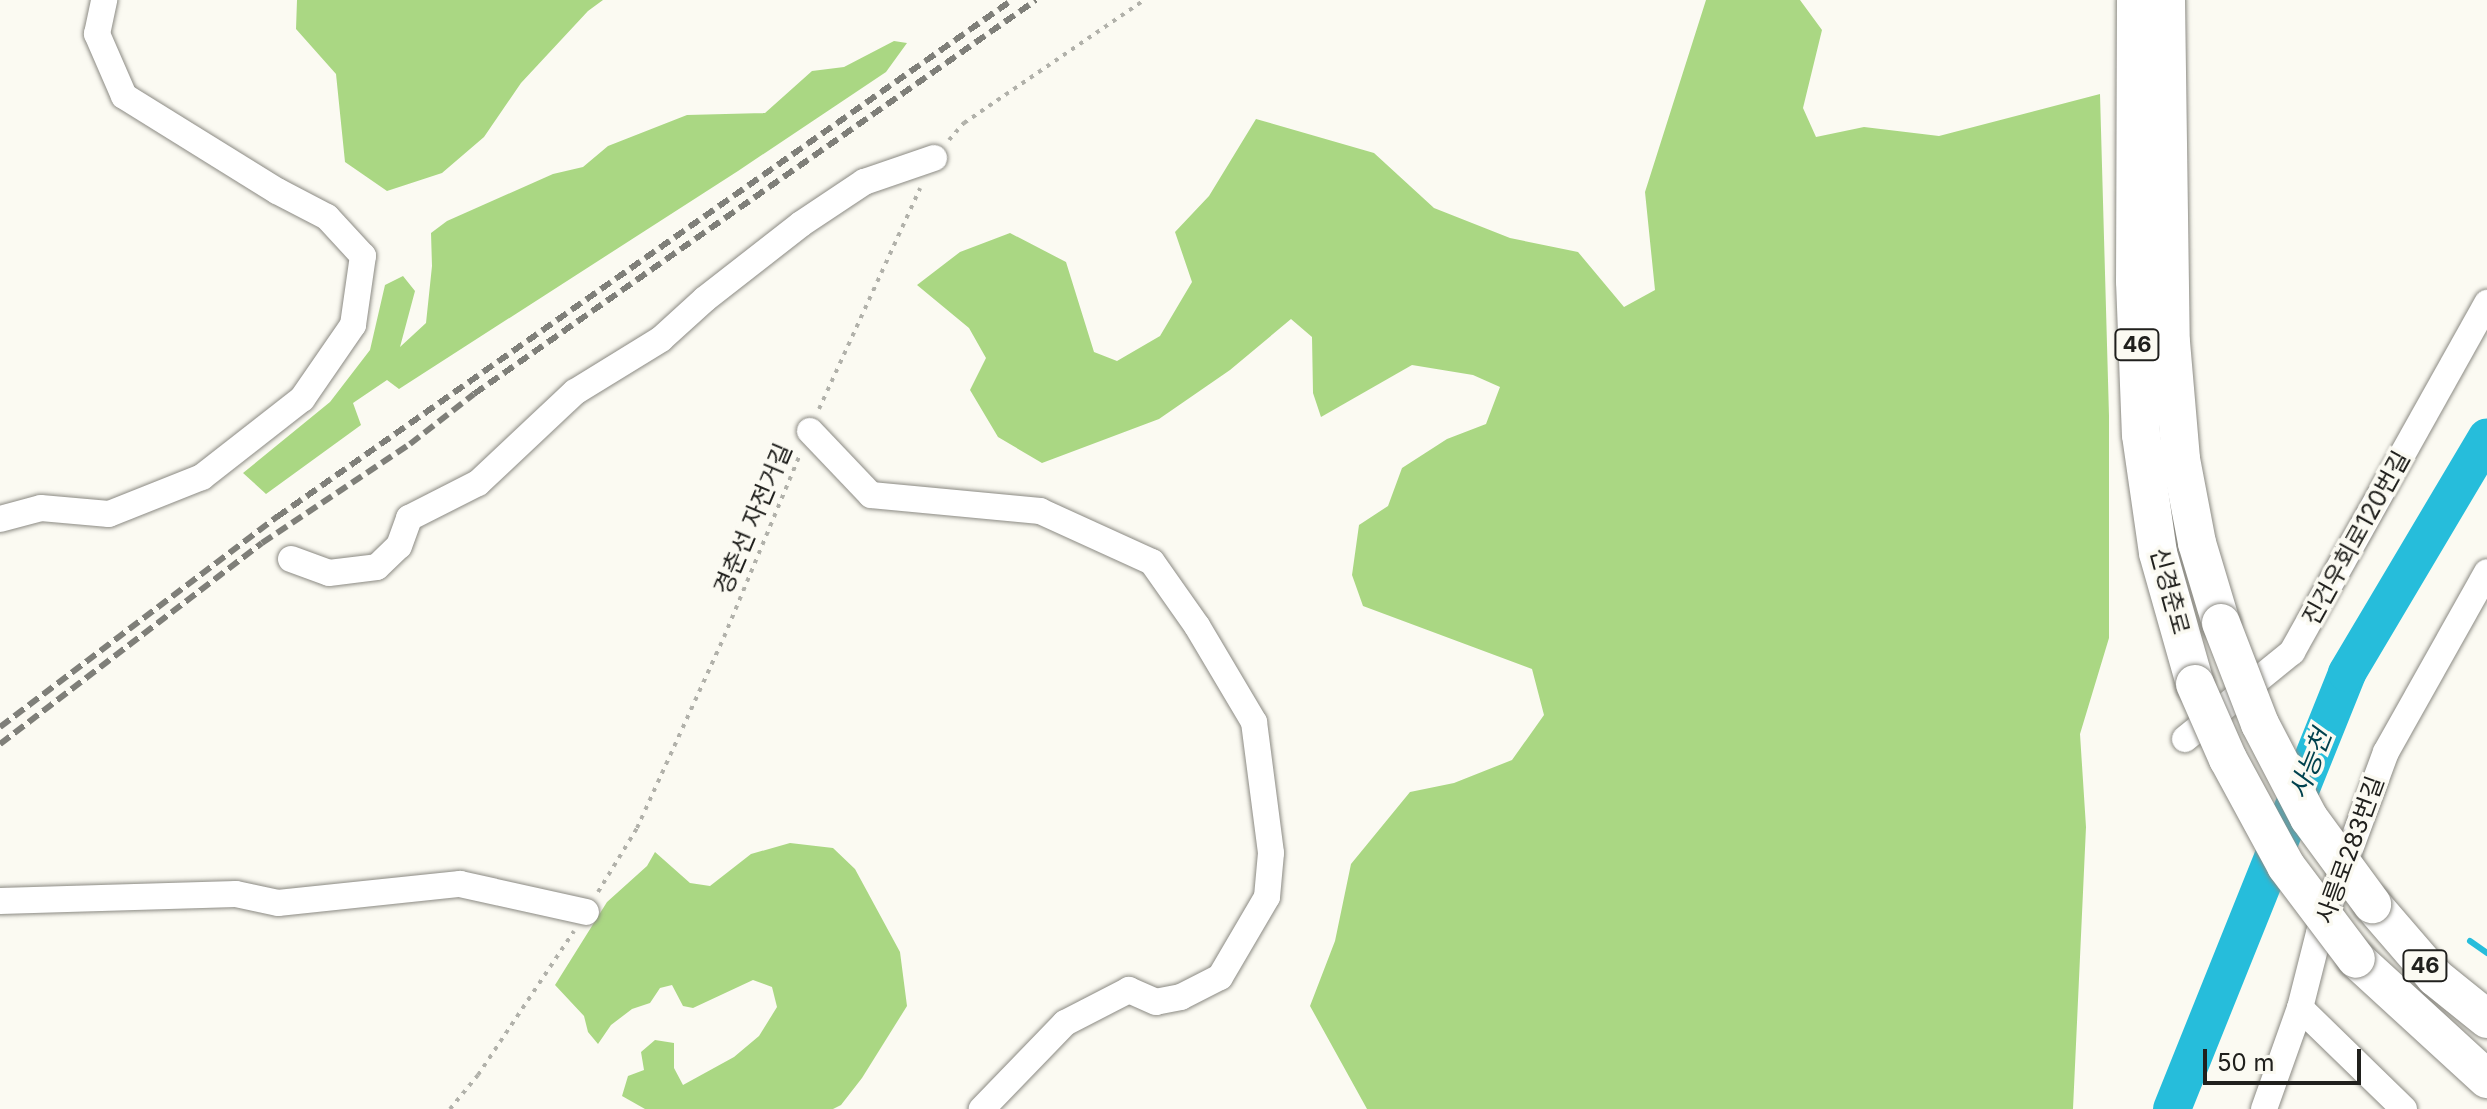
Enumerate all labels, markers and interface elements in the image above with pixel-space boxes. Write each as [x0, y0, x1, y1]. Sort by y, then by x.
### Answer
road number: 46 [2113, 327, 2161, 363]
street label: 경춘선 자전거길 [708, 439, 798, 599]
street label: 진건우회로120번길 [2296, 446, 2416, 630]
street label: 신경춘로 [2145, 545, 2195, 637]
water label: 사능천 [2282, 725, 2338, 803]
street label: 사릉로283번길 [2310, 772, 2390, 928]
road number: 46 [2401, 948, 2449, 984]
scale bar [2207, 1033, 2365, 1083]
text: 50 m [2217, 1048, 2275, 1077]

